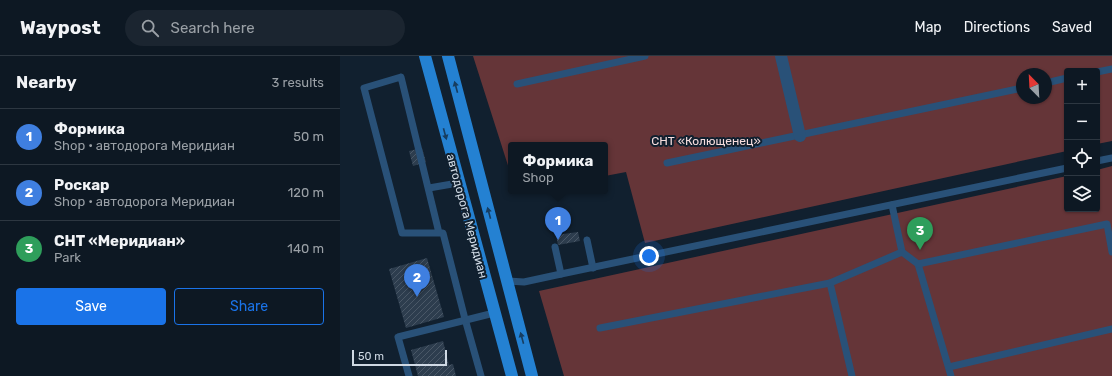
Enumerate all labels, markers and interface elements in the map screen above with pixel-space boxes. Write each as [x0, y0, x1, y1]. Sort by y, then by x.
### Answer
search box [125, 10, 405, 46]
text: Waypost [20, 16, 101, 39]
icon: search [139, 17, 161, 39]
text: Search here [171, 19, 255, 37]
text: Map [915, 19, 942, 36]
text: Directions [964, 19, 1030, 36]
text: Saved [1052, 19, 1092, 36]
north arrow [1016, 68, 1052, 104]
map controls [1064, 68, 1100, 212]
button: + [1064, 68, 1100, 104]
text: Nearby [16, 72, 77, 92]
text: 3 results [272, 75, 324, 90]
one-way arrow [453, 81, 459, 93]
button: − [1064, 104, 1100, 140]
text: Формика [54, 120, 125, 138]
one-way arrow [443, 128, 449, 141]
text: 1 [26, 129, 32, 144]
text: 50 m [293, 129, 324, 144]
park label: СНТ «Колющенец» [651, 134, 761, 148]
text: Shop · автодорога Меридиан [54, 138, 235, 153]
button: locate [1064, 140, 1100, 176]
popup [508, 142, 608, 194]
street label: автодорога Меридиан [444, 152, 490, 280]
text: Формика [523, 152, 593, 170]
text: Shop [523, 170, 554, 185]
text: Роскар [54, 176, 110, 194]
button: layers [1064, 176, 1100, 212]
text: 2 [25, 185, 33, 200]
text: 120 m [288, 185, 324, 200]
text: Shop · автодорога Меридиан [54, 194, 235, 209]
one-way arrow [486, 206, 492, 218]
pin: 1 [545, 207, 571, 240]
pin: 3 [907, 217, 933, 250]
text: СНТ «Меридиан» [54, 232, 185, 250]
text: 3 [25, 241, 33, 256]
text: 140 m [287, 241, 324, 256]
your location [639, 246, 659, 266]
text: Park [54, 250, 81, 265]
pin: 2 [404, 264, 430, 297]
button: Save [16, 288, 166, 325]
button: Share [174, 288, 324, 325]
one-way arrow [519, 332, 525, 345]
scale bar [352, 348, 447, 367]
text: 50 m [358, 350, 384, 363]

